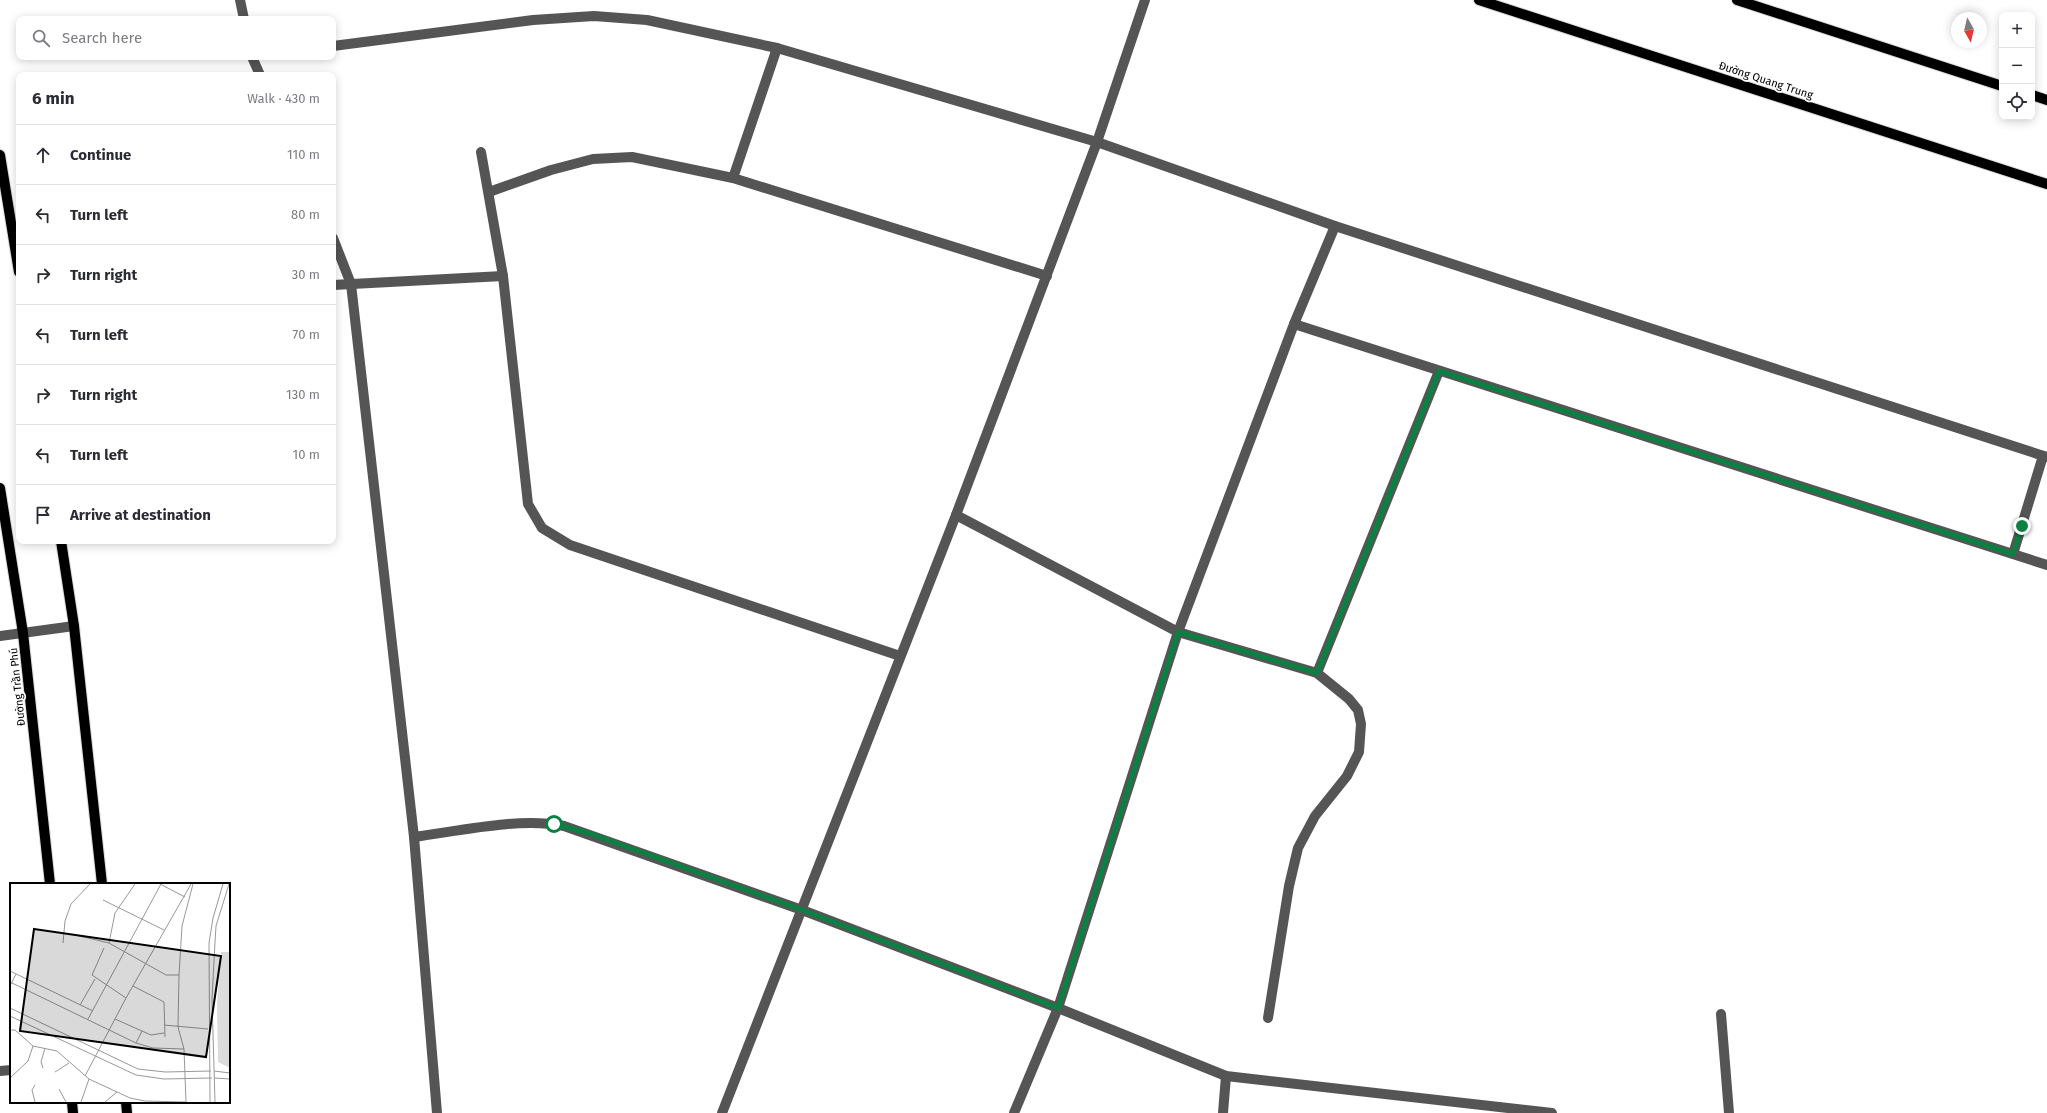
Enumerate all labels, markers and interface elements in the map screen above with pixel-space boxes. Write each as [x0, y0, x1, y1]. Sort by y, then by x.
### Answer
north arrow [1951, 12, 1987, 48]
map controls [1999, 12, 2035, 120]
button: + [1999, 12, 2035, 48]
search box [16, 16, 336, 60]
icon: search [30, 27, 52, 49]
text: Search here [62, 29, 142, 47]
button: − [1999, 48, 2035, 84]
street label: Đường Quang Trung [1717, 59, 1815, 102]
button: locate [1999, 84, 2035, 120]
text: 6 min [32, 88, 75, 109]
text: Walk · 430 m [247, 91, 320, 106]
icon: ahead [32, 144, 54, 166]
text: Continue [70, 146, 131, 164]
text: 110 m [287, 147, 320, 162]
icon: left [32, 204, 54, 226]
text: Turn left [70, 206, 128, 224]
text: 80 m [291, 207, 320, 222]
icon: right [32, 264, 54, 286]
text: Turn right [70, 266, 137, 284]
text: 30 m [292, 267, 320, 282]
icon: left [32, 324, 54, 346]
text: Turn left [70, 326, 128, 344]
text: 70 m [293, 327, 320, 342]
icon: right [32, 384, 54, 406]
text: Turn right [70, 386, 137, 404]
text: 130 m [286, 387, 320, 402]
icon: left [32, 444, 54, 466]
text: Turn left [70, 446, 128, 464]
text: 10 m [293, 447, 320, 462]
icon: arrive [32, 504, 54, 526]
text: Arrive at destination [70, 506, 211, 524]
route end [2013, 517, 2031, 535]
street label: Đường Trần Phú [7, 647, 28, 727]
route start [545, 815, 563, 833]
inset map [10, 883, 230, 1103]

